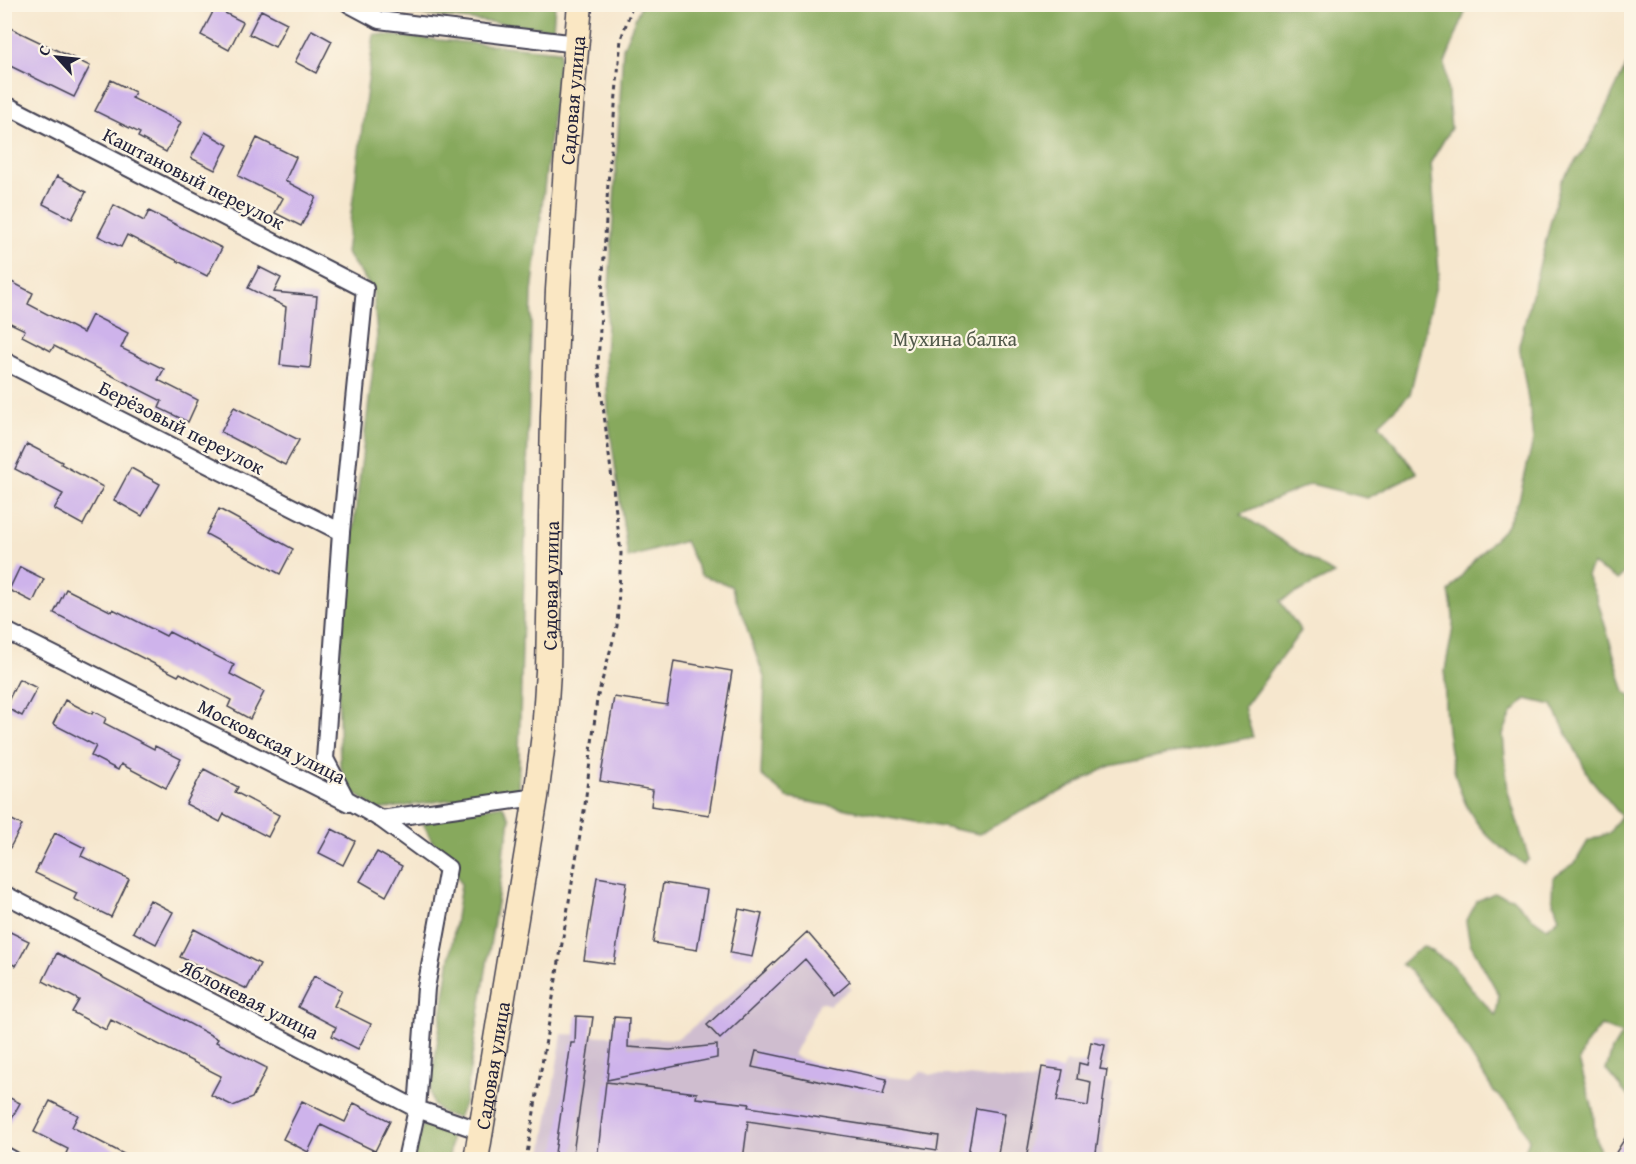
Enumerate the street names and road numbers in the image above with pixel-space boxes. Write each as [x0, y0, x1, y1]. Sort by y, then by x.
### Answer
street label: Садовая улица [552, 34, 592, 166]
street label: Каштановый переулок [98, 120, 290, 237]
street label: Берёзовый переулок [94, 373, 270, 482]
street label: Садовая улица [534, 520, 565, 651]
street label: Московская улица [193, 691, 351, 791]
street label: Яблоневая улица [175, 951, 325, 1047]
street label: Садовая улица [467, 999, 517, 1131]

